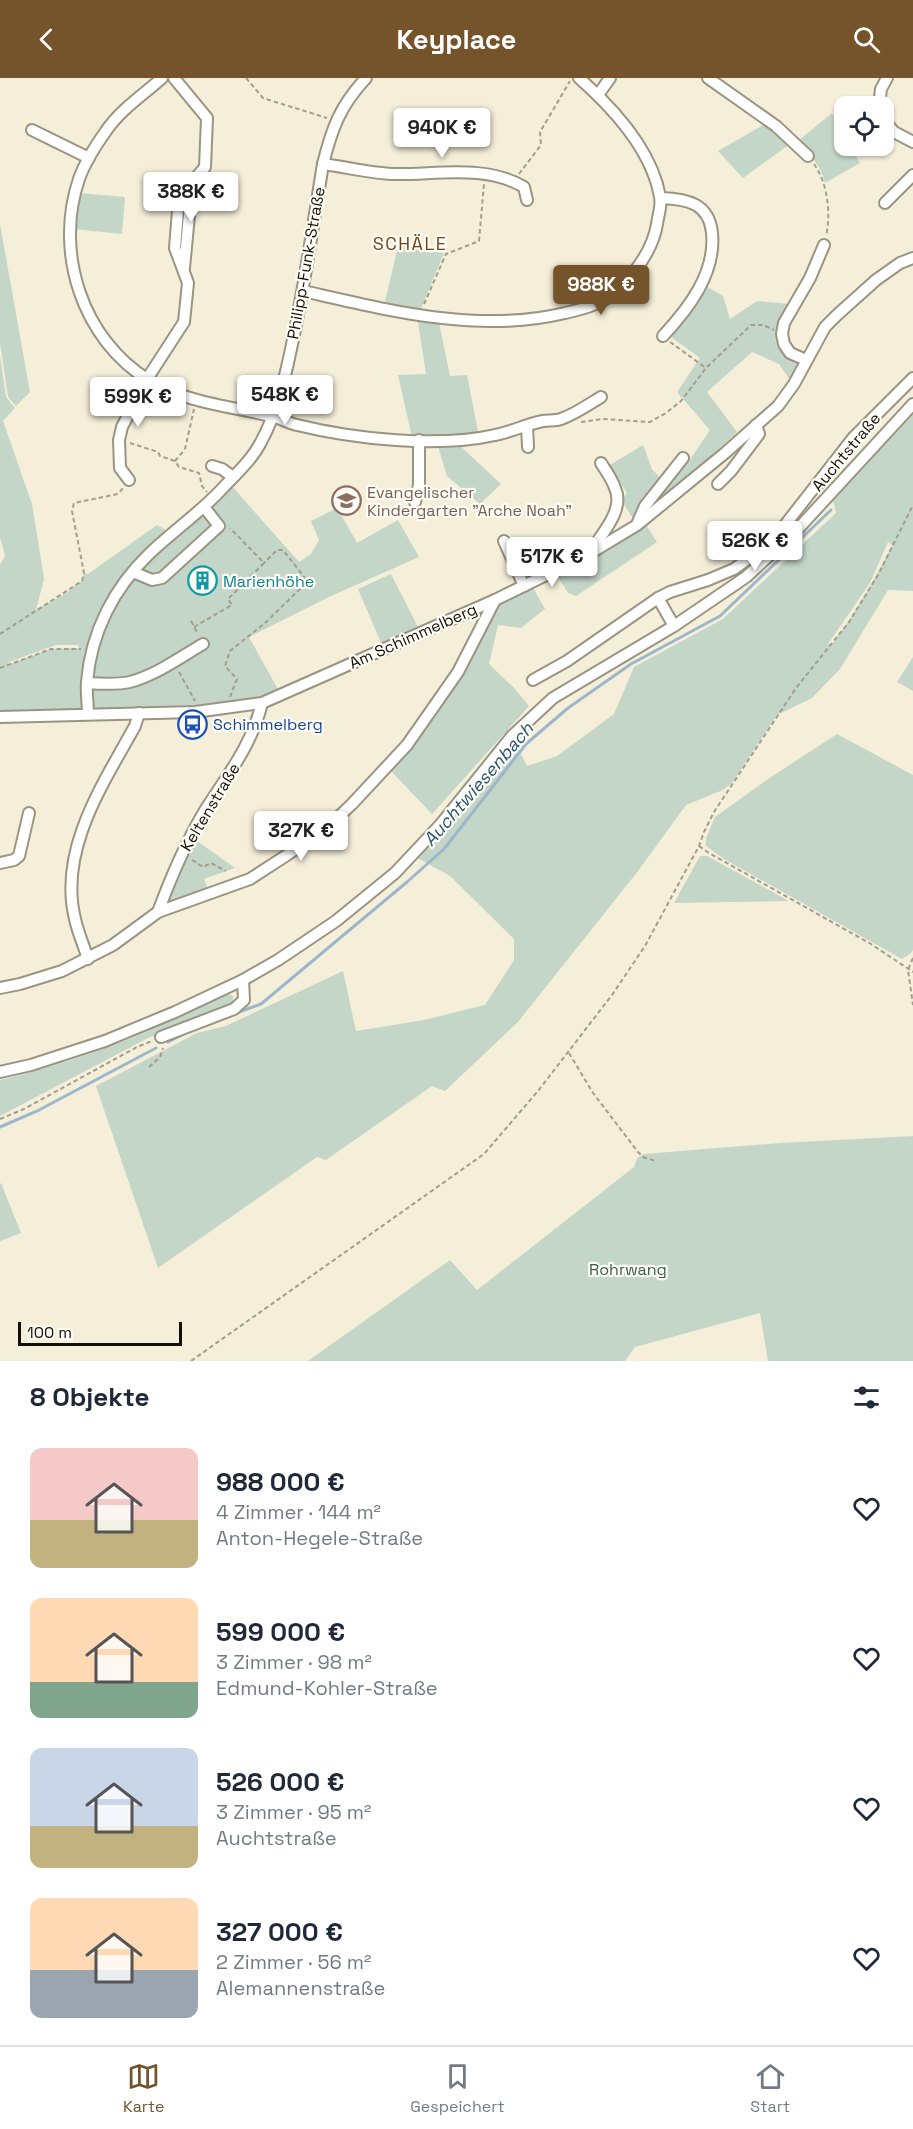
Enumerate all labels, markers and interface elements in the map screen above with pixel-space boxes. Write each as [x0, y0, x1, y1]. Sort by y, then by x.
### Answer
text: Keyplace [397, 22, 516, 57]
icon: back [30, 23, 63, 56]
icon: search [850, 23, 883, 56]
map controls [834, 96, 894, 156]
button: locate [834, 96, 894, 156]
pin: 940K € [393, 108, 491, 159]
text: 940K € [407, 114, 477, 140]
pin: 388K € [142, 172, 240, 223]
text: 388K € [157, 178, 225, 204]
street label: Philipp-Funk-Straße [282, 185, 330, 341]
district label: SCHÄLE [373, 232, 447, 255]
pin: 988K € [552, 265, 650, 316]
text: 988K € [567, 271, 635, 297]
pin: 548K € [236, 375, 334, 426]
pin: 599K € [89, 377, 187, 428]
text: 548K € [251, 381, 319, 407]
text: 599K € [104, 383, 172, 409]
street label: Auchtstraße [807, 408, 885, 496]
place label: Evangelischer Kindergarten "Arche Noah" [367, 482, 572, 521]
school or university icon: Evangelischer Kindergarten "Arche Noah" [330, 485, 362, 517]
pin: 526K € [706, 521, 804, 572]
text: 526K € [721, 527, 789, 553]
pin: 517K € [503, 537, 601, 588]
text: 517K € [521, 543, 583, 569]
building icon: Marienhöhe [186, 565, 218, 597]
place label: Marienhöhe [223, 571, 314, 592]
street label: Am Schimmelberg [346, 598, 480, 674]
bus stop icon: Schimmelberg [176, 708, 208, 740]
place label: Schimmelberg [213, 714, 323, 735]
water label: Auchtwiesenbach [418, 717, 539, 851]
street label: Keltenstraße [175, 759, 245, 855]
pin: 327K € [252, 811, 350, 862]
text: 327K € [268, 817, 334, 843]
park label: Rohrwang [589, 1259, 667, 1280]
scale bar [18, 1319, 182, 1346]
text: 100 m [27, 1322, 72, 1343]
text: 8 Objekte [30, 1380, 149, 1414]
icon: filters [850, 1381, 883, 1414]
text: 988 000 € [216, 1465, 345, 1499]
icon: home [78, 1472, 150, 1544]
icon: heart [850, 1492, 883, 1525]
text: 4 Zimmer · 144 m² [216, 1499, 381, 1525]
text: Anton-Hegele-Straße [216, 1525, 423, 1551]
text: 599 000 € [216, 1615, 345, 1649]
icon: home [78, 1622, 150, 1694]
icon: heart [850, 1642, 883, 1675]
text: 3 Zimmer · 98 m² [216, 1649, 372, 1675]
text: Edmund-Kohler-Straße [216, 1675, 438, 1701]
text: 526 000 € [216, 1765, 344, 1799]
icon: home [78, 1772, 150, 1844]
icon: heart [850, 1792, 883, 1825]
text: 3 Zimmer · 95 m² [216, 1799, 371, 1825]
text: Auchtstraße [216, 1825, 337, 1851]
text: 327 000 € [216, 1915, 343, 1949]
icon: home [78, 1922, 150, 1994]
icon: heart [850, 1942, 883, 1975]
text: 2 Zimmer · 56 m² [216, 1949, 371, 1975]
text: Alemannenstraße [216, 1975, 385, 2001]
tab: Karte [123, 2060, 164, 2117]
tab: Gespeichert [410, 2060, 505, 2117]
tab: Start [750, 2060, 790, 2117]

